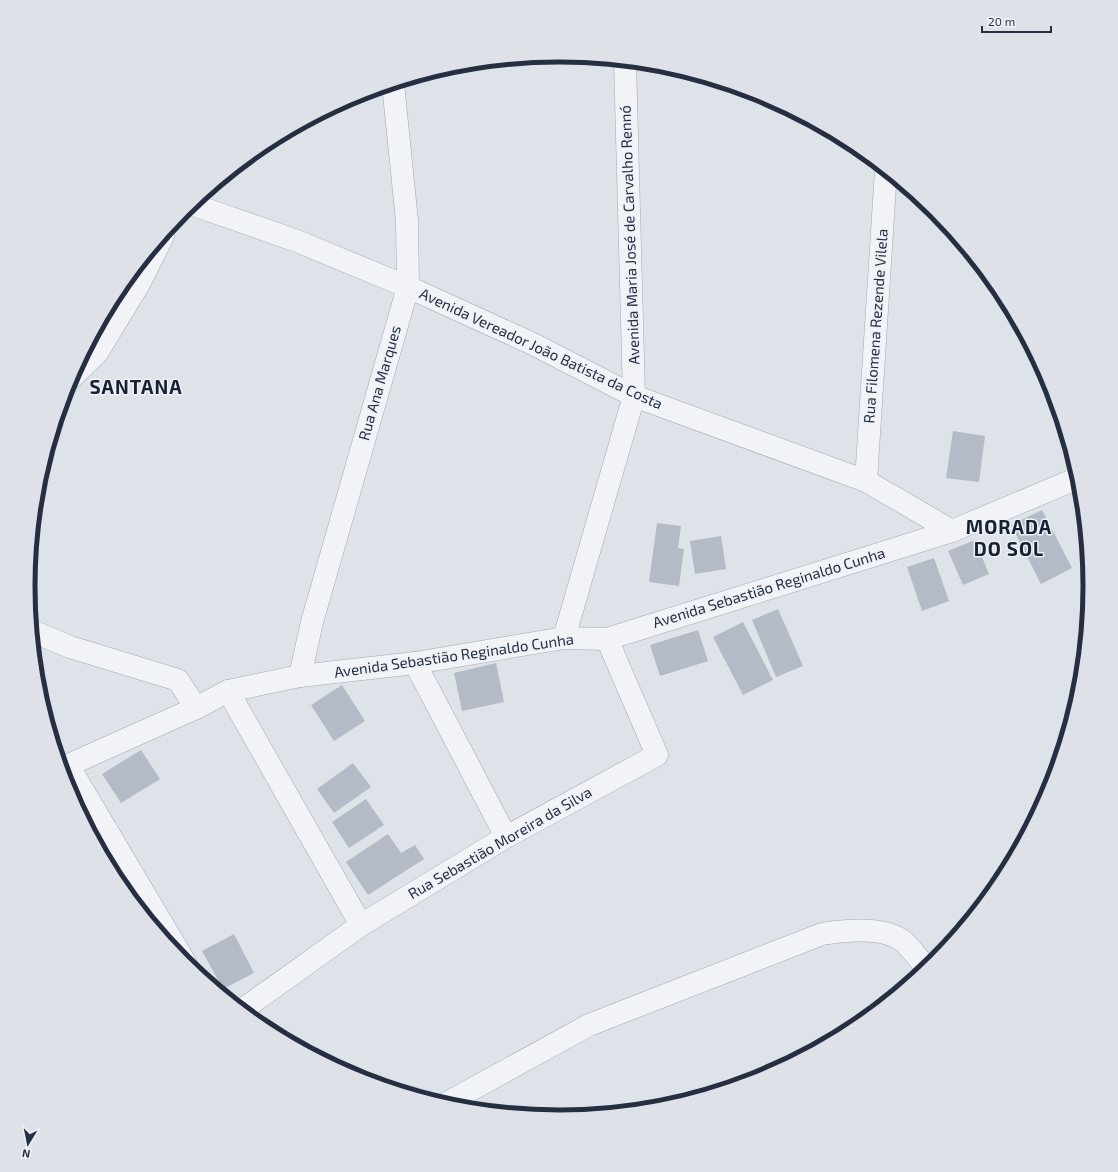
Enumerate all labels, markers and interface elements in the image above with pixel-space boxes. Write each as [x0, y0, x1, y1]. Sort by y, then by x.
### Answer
scale bar [982, 8, 1051, 34]
text: 20 m [988, 14, 1015, 28]
street label: Avenida Maria José de Carvalho Rennó [615, 105, 643, 365]
street label: Rua Filomena Rezende Vilela [859, 228, 891, 424]
street label: Avenida Vereador João Batista da Costa [417, 284, 666, 413]
street label: Rua Ana Marques [354, 323, 404, 442]
district label: SANTANA [89, 375, 183, 398]
district label: MORADA DO SOL [966, 515, 1052, 560]
street label: Avenida Sebastião Reginaldo Cunha [650, 543, 887, 631]
street label: Avenida Sebastião Reginaldo Cunha [333, 629, 575, 681]
street label: Rua Sebastião Moreira da Silva [404, 782, 595, 902]
north arrow [8, 1124, 48, 1164]
text: N [21, 1147, 31, 1161]

